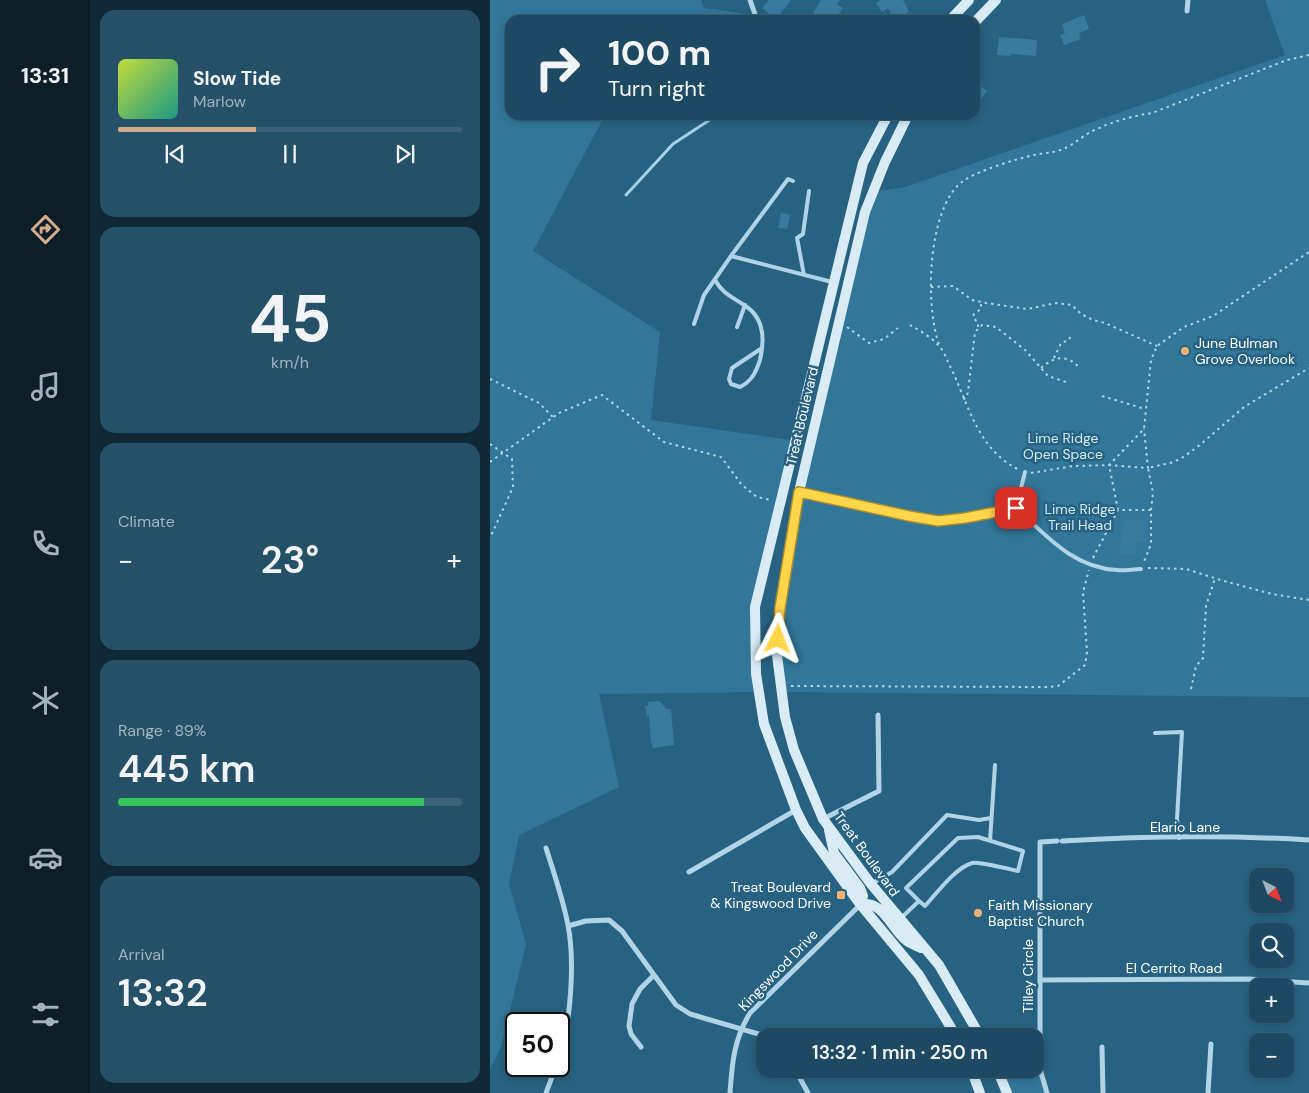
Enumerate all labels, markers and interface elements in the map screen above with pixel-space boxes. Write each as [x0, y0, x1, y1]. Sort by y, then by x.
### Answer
text: 100 m [608, 30, 711, 76]
icon: right [525, 35, 590, 100]
text: 13:31 [21, 61, 69, 90]
text: Slow Tide [193, 66, 281, 91]
text: Turn right [608, 74, 705, 103]
text: Marlow [193, 91, 246, 112]
icon: previous [161, 140, 189, 168]
icon: pause [276, 140, 304, 168]
icon: next [391, 140, 419, 168]
icon: directions [28, 212, 63, 247]
text: 45 [249, 277, 331, 361]
place label: June Bulman Grove Overlook [1195, 334, 1295, 368]
marker: June Bulman Grove Overlook [1179, 345, 1191, 357]
text: km/h [271, 352, 309, 373]
street label: Treat Boulevard [782, 365, 822, 467]
icon: music [28, 369, 63, 404]
park label: Lime Ridge Open Space [1023, 429, 1103, 463]
pin [995, 487, 1037, 529]
icon: arrive [1002, 494, 1030, 522]
park label: Lime Ridge Trail Head [1045, 500, 1115, 534]
text: Climate [118, 511, 175, 532]
icon: phone [28, 526, 63, 561]
text: 23° [261, 535, 319, 585]
text: − [118, 542, 133, 579]
text: + [447, 542, 462, 579]
position arrow [751, 612, 803, 664]
icon: climate [28, 683, 63, 718]
text: Range · 89% [118, 720, 206, 741]
text: 445 km [118, 744, 256, 794]
street label: Treat Boulevard [830, 808, 904, 900]
street label: Elario Lane [1150, 818, 1220, 836]
icon: car [28, 840, 63, 875]
north arrow [1249, 868, 1294, 912]
map controls [1249, 868, 1294, 1078]
place label: Treat Boulevard & Kingswood Drive [710, 878, 831, 912]
marker: Treat Boulevard & Kingswood Drive [835, 889, 847, 901]
place label: Faith Missionary Baptist Church [988, 896, 1093, 930]
marker: Faith Missionary Baptist Church [972, 907, 984, 919]
button: search [1249, 923, 1294, 968]
street label: Kingswood Drive [734, 925, 822, 1015]
street label: Tilley Circle [1019, 939, 1037, 1013]
text: Arrival [118, 944, 165, 965]
street label: El Cerrito Road [1126, 959, 1222, 977]
text: 13:32 [118, 968, 208, 1018]
button: + [1249, 978, 1294, 1023]
icon: filters [28, 997, 63, 1032]
speed limit sign: 50 [505, 1012, 570, 1077]
button: − [1249, 1033, 1294, 1078]
text: 13:32 · 1 min · 250 m [812, 1040, 988, 1065]

